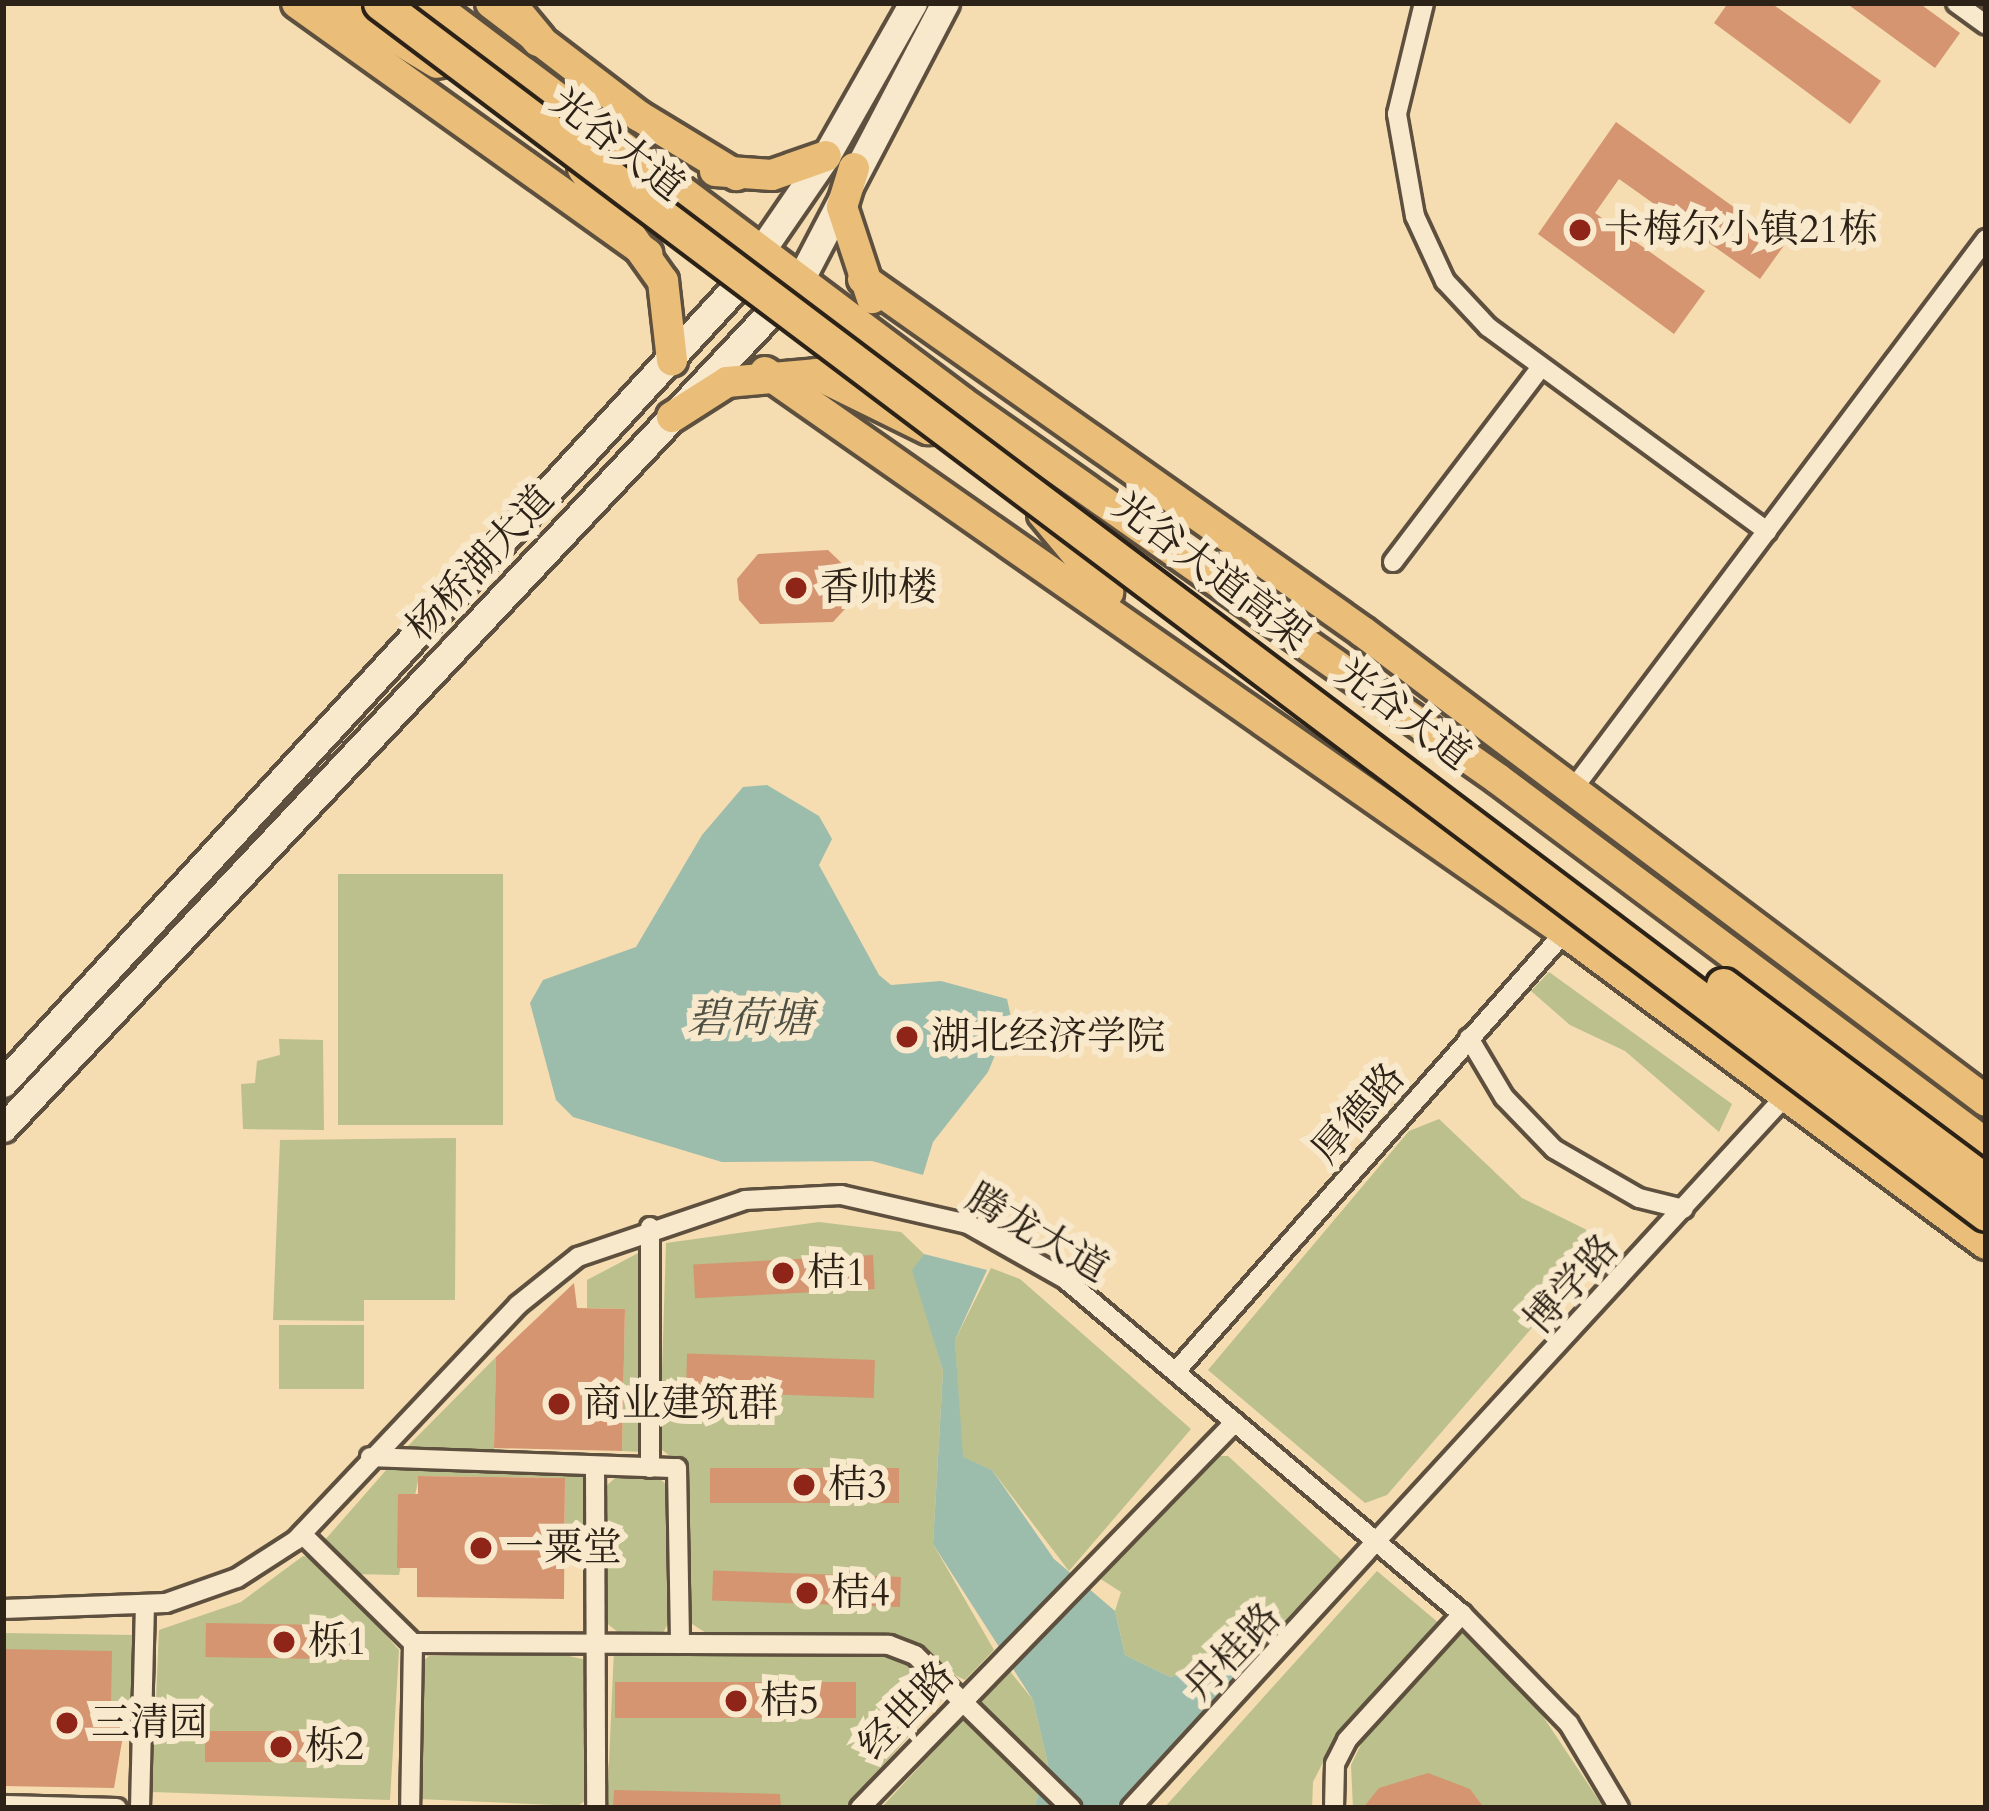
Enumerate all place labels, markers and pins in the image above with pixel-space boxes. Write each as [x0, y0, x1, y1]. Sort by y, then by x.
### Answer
place label: 卡梅尔小镇21栋 [1604, 207, 1878, 253]
marker: 卡梅尔小镇21栋 [1567, 217, 1593, 243]
place label: 香帅楼 [820, 565, 937, 611]
marker: 香帅楼 [783, 575, 809, 601]
place label: 湖北经济学院 [931, 1014, 1165, 1060]
marker: 湖北经济学院 [894, 1024, 920, 1050]
place label: 桔1 [807, 1250, 866, 1296]
marker: 桔1 [770, 1260, 796, 1286]
place label: 商业建筑群 [583, 1381, 778, 1427]
marker: 商业建筑群 [546, 1391, 572, 1417]
place label: 桔3 [828, 1462, 887, 1508]
marker: 桔3 [791, 1472, 817, 1498]
place label: 一粟堂 [505, 1525, 622, 1571]
marker: 一粟堂 [468, 1535, 494, 1561]
place label: 桔4 [831, 1570, 890, 1616]
marker: 桔4 [794, 1580, 820, 1606]
place label: 栎1 [308, 1619, 367, 1665]
marker: 栎1 [271, 1629, 297, 1655]
place label: 桔5 [760, 1678, 819, 1724]
marker: 桔5 [723, 1688, 749, 1714]
place label: 三清园 [91, 1700, 208, 1746]
marker: 三清园 [54, 1710, 80, 1736]
place label: 栎2 [305, 1724, 364, 1770]
marker: 栎2 [268, 1734, 294, 1760]

